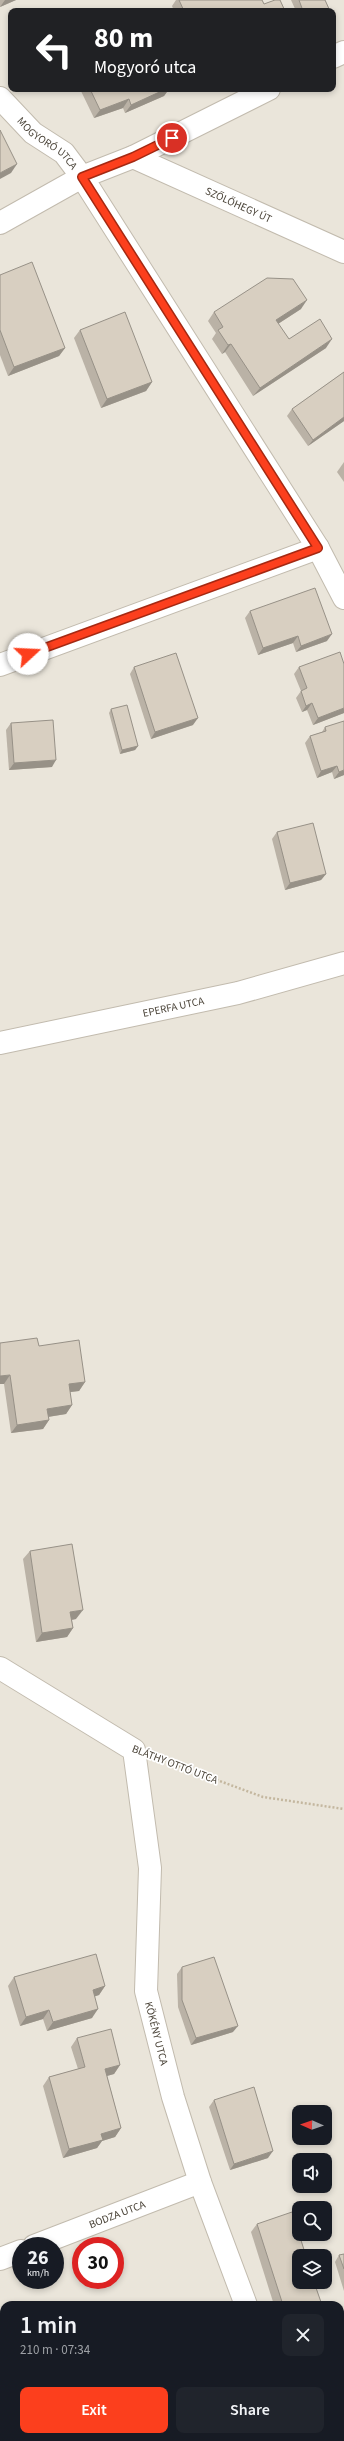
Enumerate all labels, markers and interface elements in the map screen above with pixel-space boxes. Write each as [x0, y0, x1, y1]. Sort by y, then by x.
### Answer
text: 80 m [94, 18, 153, 58]
icon: left [28, 24, 80, 76]
text: Mogyoró utca [94, 55, 196, 80]
street label: MOGYORÓ UTCA [14, 114, 81, 173]
pin [155, 121, 189, 155]
icon: arrive [161, 127, 183, 149]
street label: SZŐLŐHEGY ÚT [203, 184, 274, 227]
position arrow [7.0, 633, 49.0, 675]
street label: EPERFA UTCA [141, 993, 205, 1021]
street label: BLÁTHY OTTÓ UTCA [130, 1741, 220, 1788]
street label: KÖKÉNY UTCA [141, 2000, 172, 2067]
north arrow [292, 2105, 332, 2145]
map controls [292, 2105, 332, 2289]
button: sound [292, 2153, 332, 2193]
street label: BODZA UTCA [87, 2197, 148, 2232]
button: search [292, 2201, 332, 2241]
speed limit sign: 30 [72, 2237, 124, 2289]
text: 26 [27, 2244, 49, 2272]
button: layers [292, 2249, 332, 2289]
text: km/h [27, 2266, 49, 2280]
text: 1 min [20, 2308, 77, 2343]
button: close [282, 2314, 324, 2356]
text: 210 m · 07:34 [20, 2341, 90, 2359]
button: Exit [20, 2387, 168, 2433]
button: Share [176, 2387, 324, 2433]

